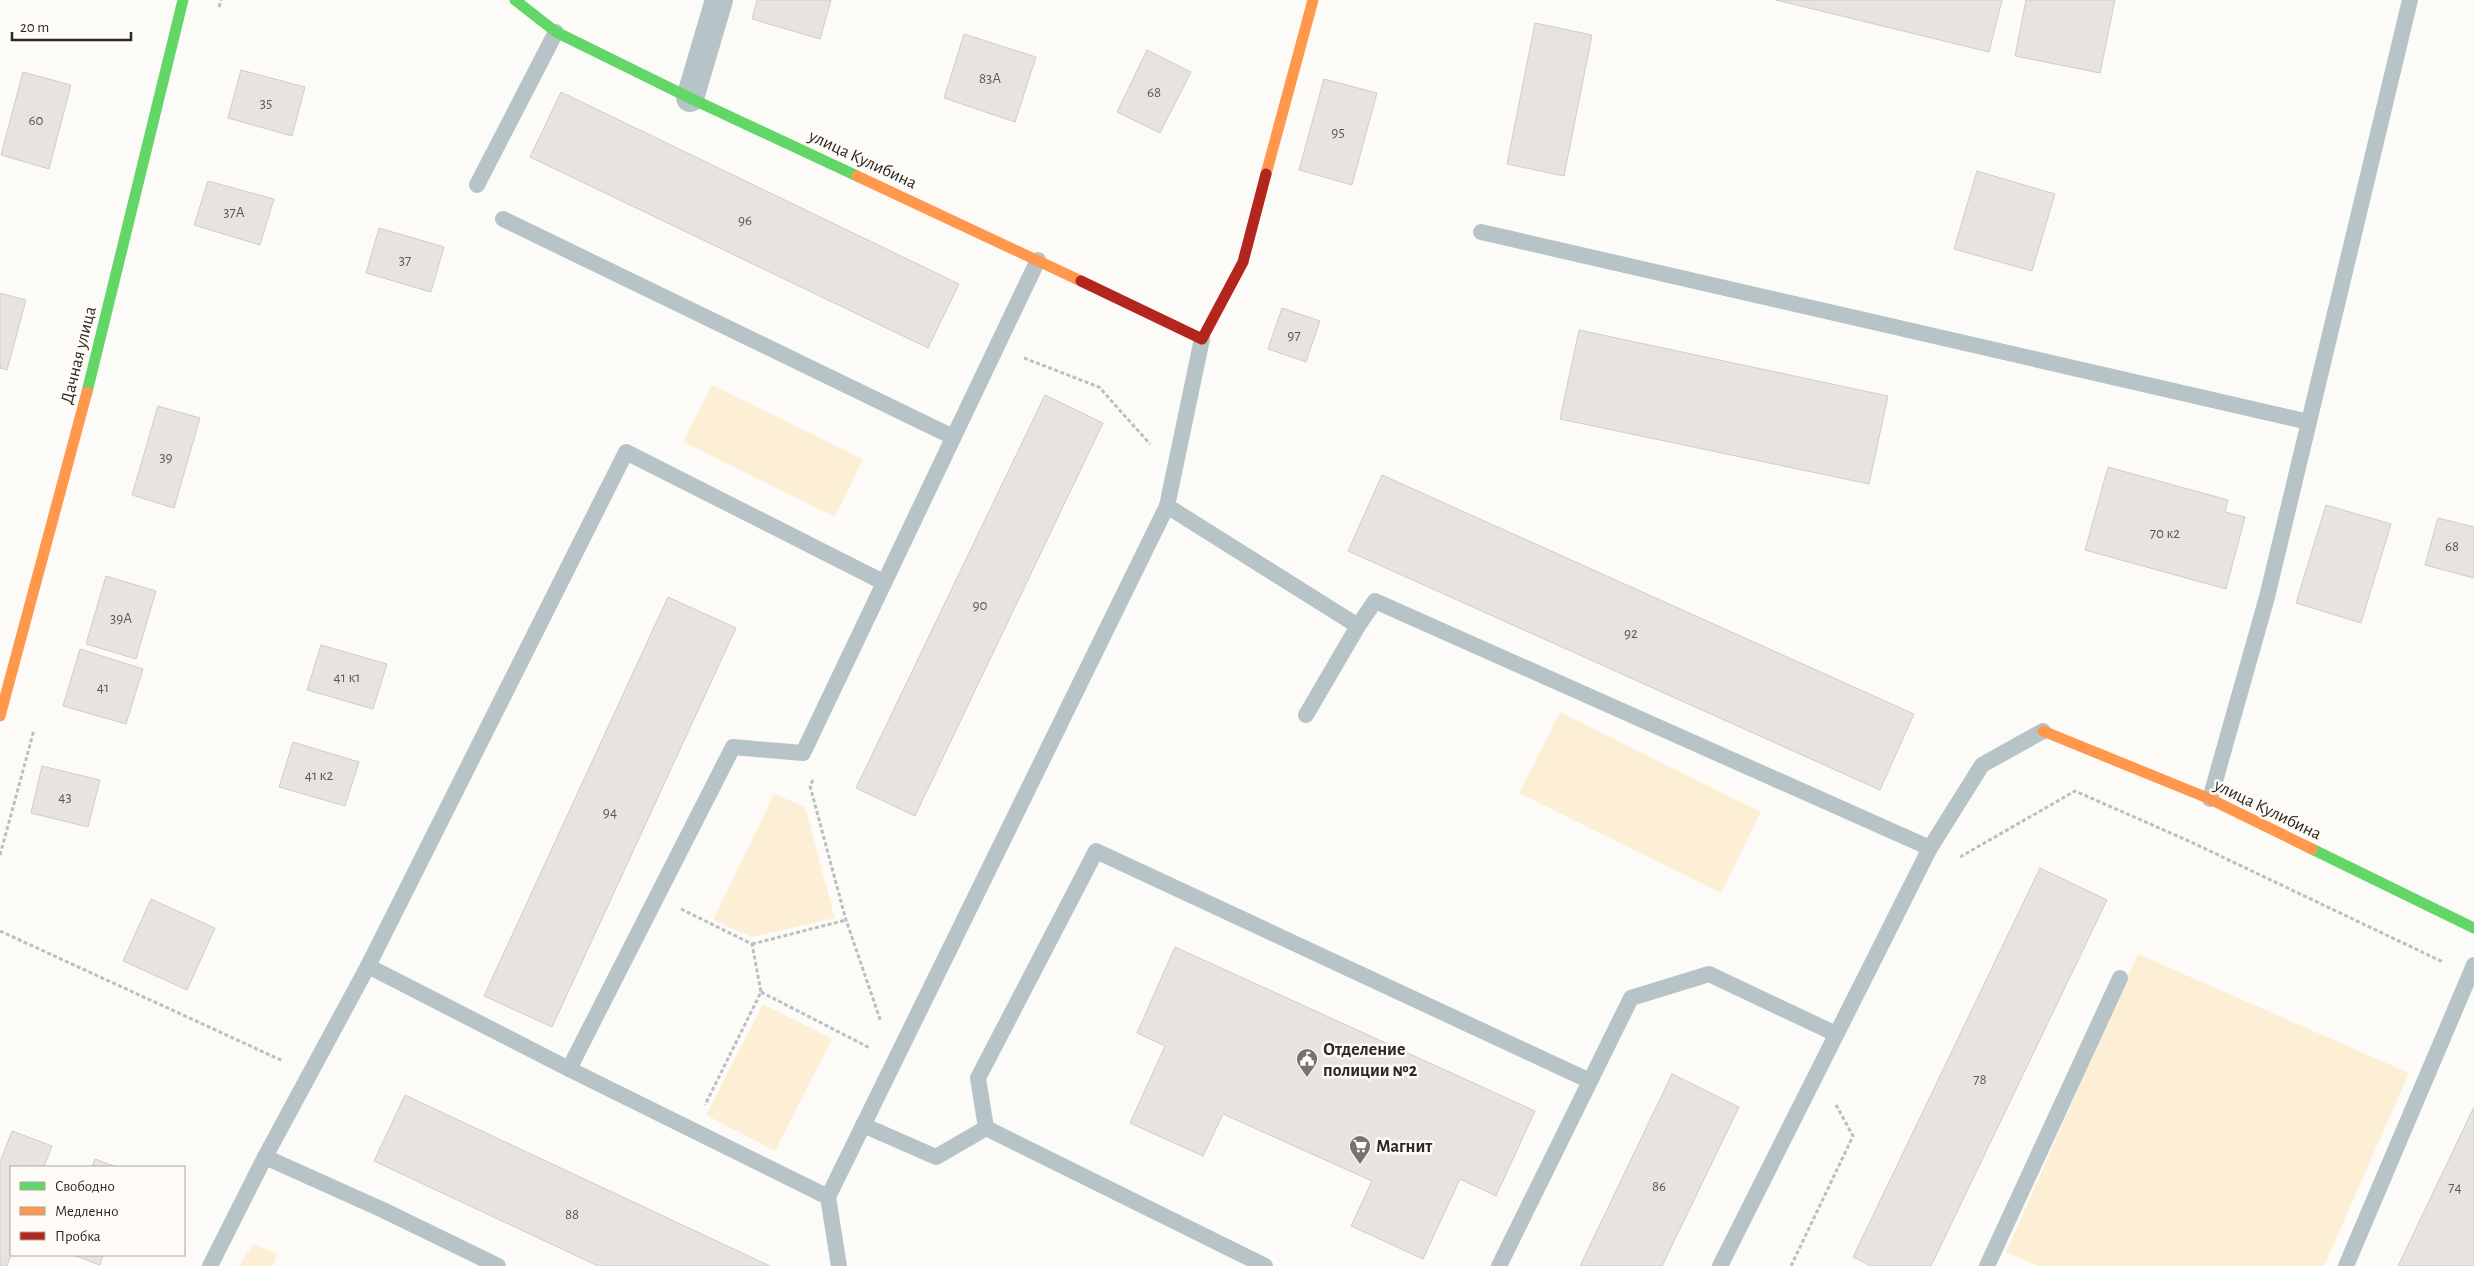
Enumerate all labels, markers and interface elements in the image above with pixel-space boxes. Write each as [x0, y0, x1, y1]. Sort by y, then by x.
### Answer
scale bar [12, 10, 131, 42]
text: 20 m [20, 20, 49, 35]
house number: 83А [979, 71, 1001, 86]
house number: 68 [1147, 85, 1161, 100]
house number: 35 [260, 96, 272, 111]
house number: 60 [29, 113, 44, 128]
house number: 95 [1331, 125, 1345, 140]
street label: улица Кулибина [805, 126, 920, 193]
house number: 37А [223, 205, 245, 220]
house number: 96 [738, 213, 752, 228]
house number: 37 [399, 253, 411, 268]
street label: Дачная улица [58, 305, 100, 406]
house number: 97 [1287, 328, 1301, 343]
house number: 39 [159, 450, 173, 465]
house number: 70 к2 [2150, 526, 2180, 541]
house number: 68 [2445, 539, 2459, 554]
house number: 90 [973, 598, 988, 613]
house number: 39А [110, 611, 132, 626]
house number: 92 [1624, 626, 1638, 641]
house number: 41 к1 [334, 670, 360, 685]
house number: 41 [97, 680, 109, 695]
house number: 41 к2 [305, 768, 333, 783]
street label: улица Кулибина [2210, 775, 2324, 844]
house number: 43 [58, 790, 72, 805]
house number: 94 [603, 805, 617, 820]
place label: Отделение полиции №2 [1323, 1041, 1418, 1080]
public building icon: Отделение полиции №2 [1295, 1047, 1319, 1078]
house number: 78 [1973, 1072, 1987, 1087]
supermarket icon: Магнит [1348, 1134, 1372, 1165]
place label: Магнит [1376, 1138, 1433, 1156]
legend [10, 1166, 185, 1256]
text: Свободно [55, 1179, 115, 1194]
house number: 86 [1652, 1179, 1666, 1194]
house number: 74 [2448, 1180, 2462, 1195]
text: Медленно [55, 1204, 119, 1219]
house number: 88 [565, 1207, 579, 1222]
text: Пробка [55, 1229, 101, 1244]

